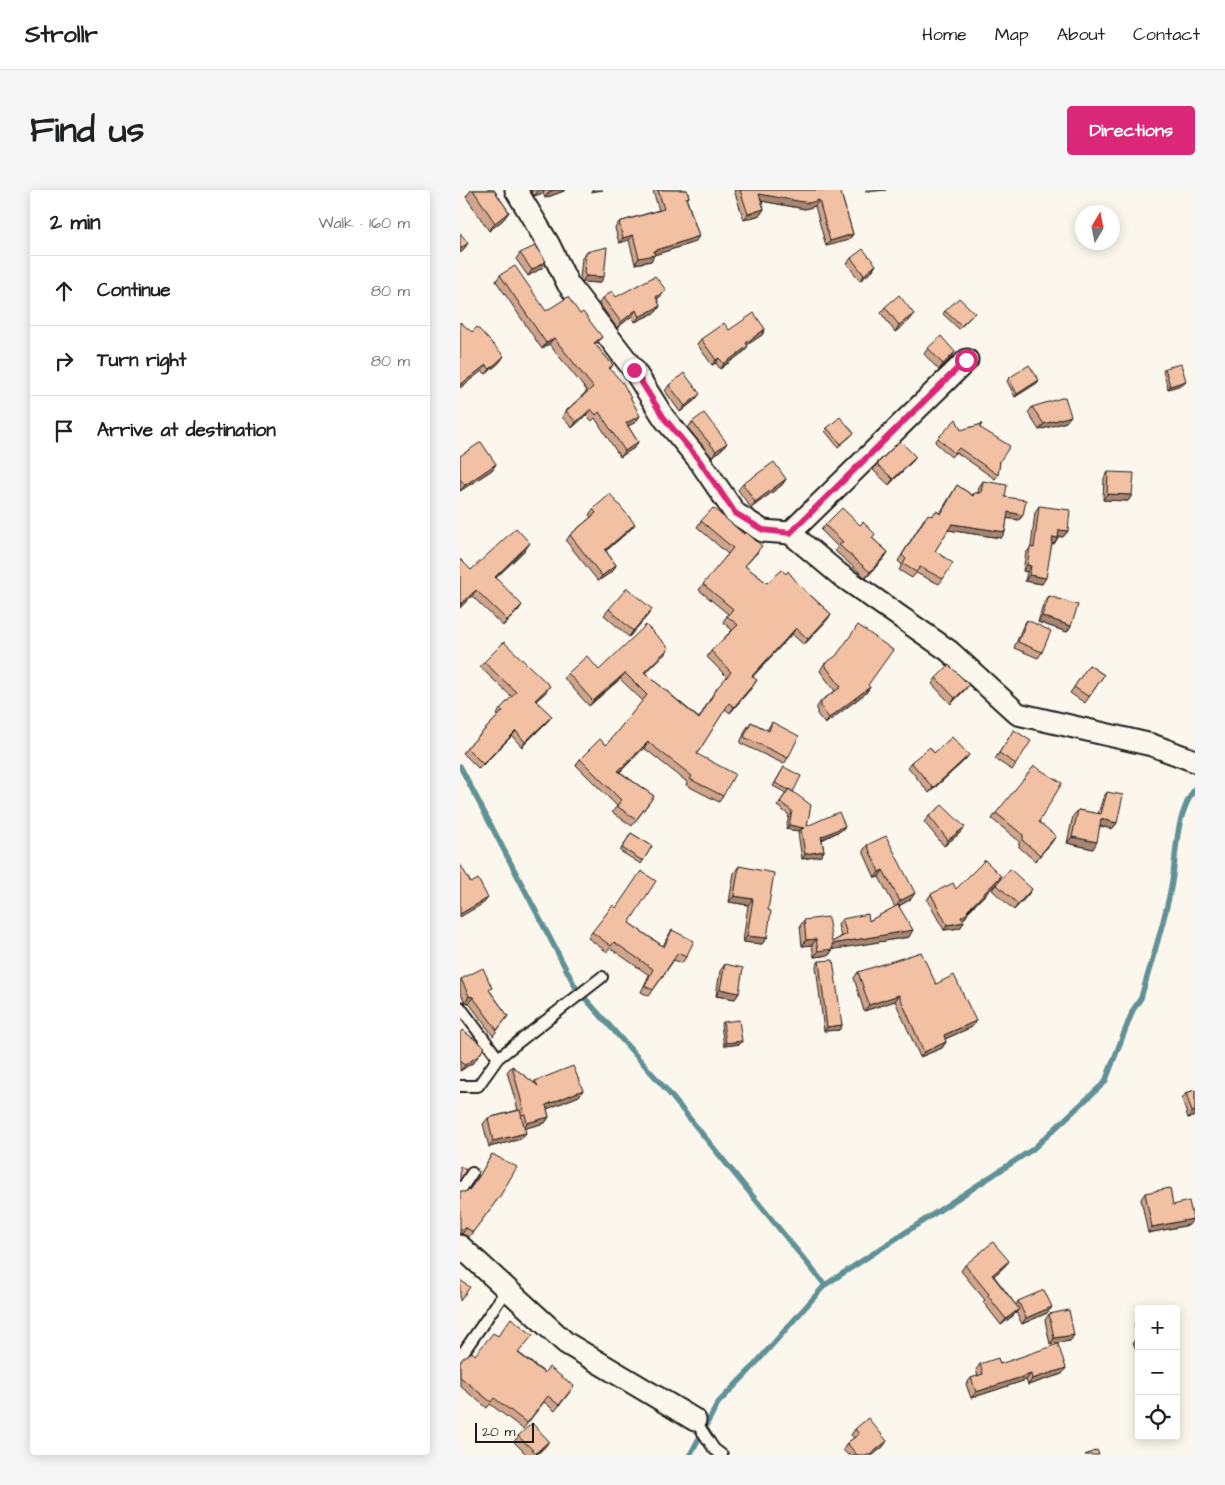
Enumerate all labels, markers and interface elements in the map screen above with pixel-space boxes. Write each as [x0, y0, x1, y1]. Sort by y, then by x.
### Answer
text: Strollr [25, 18, 98, 52]
text: Home [922, 22, 967, 47]
text: Map [995, 22, 1029, 47]
text: About [1057, 22, 1105, 47]
text: Contact [1133, 22, 1200, 47]
text: Find us [30, 106, 144, 155]
button: Directions [1067, 106, 1195, 155]
north arrow [1075, 205, 1120, 250]
text: 2 min [50, 208, 100, 237]
text: Walk · 160 m [318, 212, 410, 234]
icon: ahead [50, 277, 78, 305]
text: Continue [97, 277, 171, 304]
text: 80 m [371, 280, 410, 302]
icon: right [50, 347, 78, 375]
text: Turn right [97, 347, 186, 374]
route start [955, 349, 978, 372]
text: 80 m [371, 350, 410, 372]
route end [623, 359, 646, 382]
icon: arrive [50, 417, 78, 445]
text: Arrive at destination [97, 417, 276, 444]
map controls [1135, 1305, 1180, 1440]
button: + [1135, 1305, 1180, 1350]
button: − [1135, 1350, 1180, 1395]
button: locate [1135, 1395, 1180, 1440]
scale bar [475, 1420, 534, 1443]
text: 20 m [482, 1422, 515, 1442]

